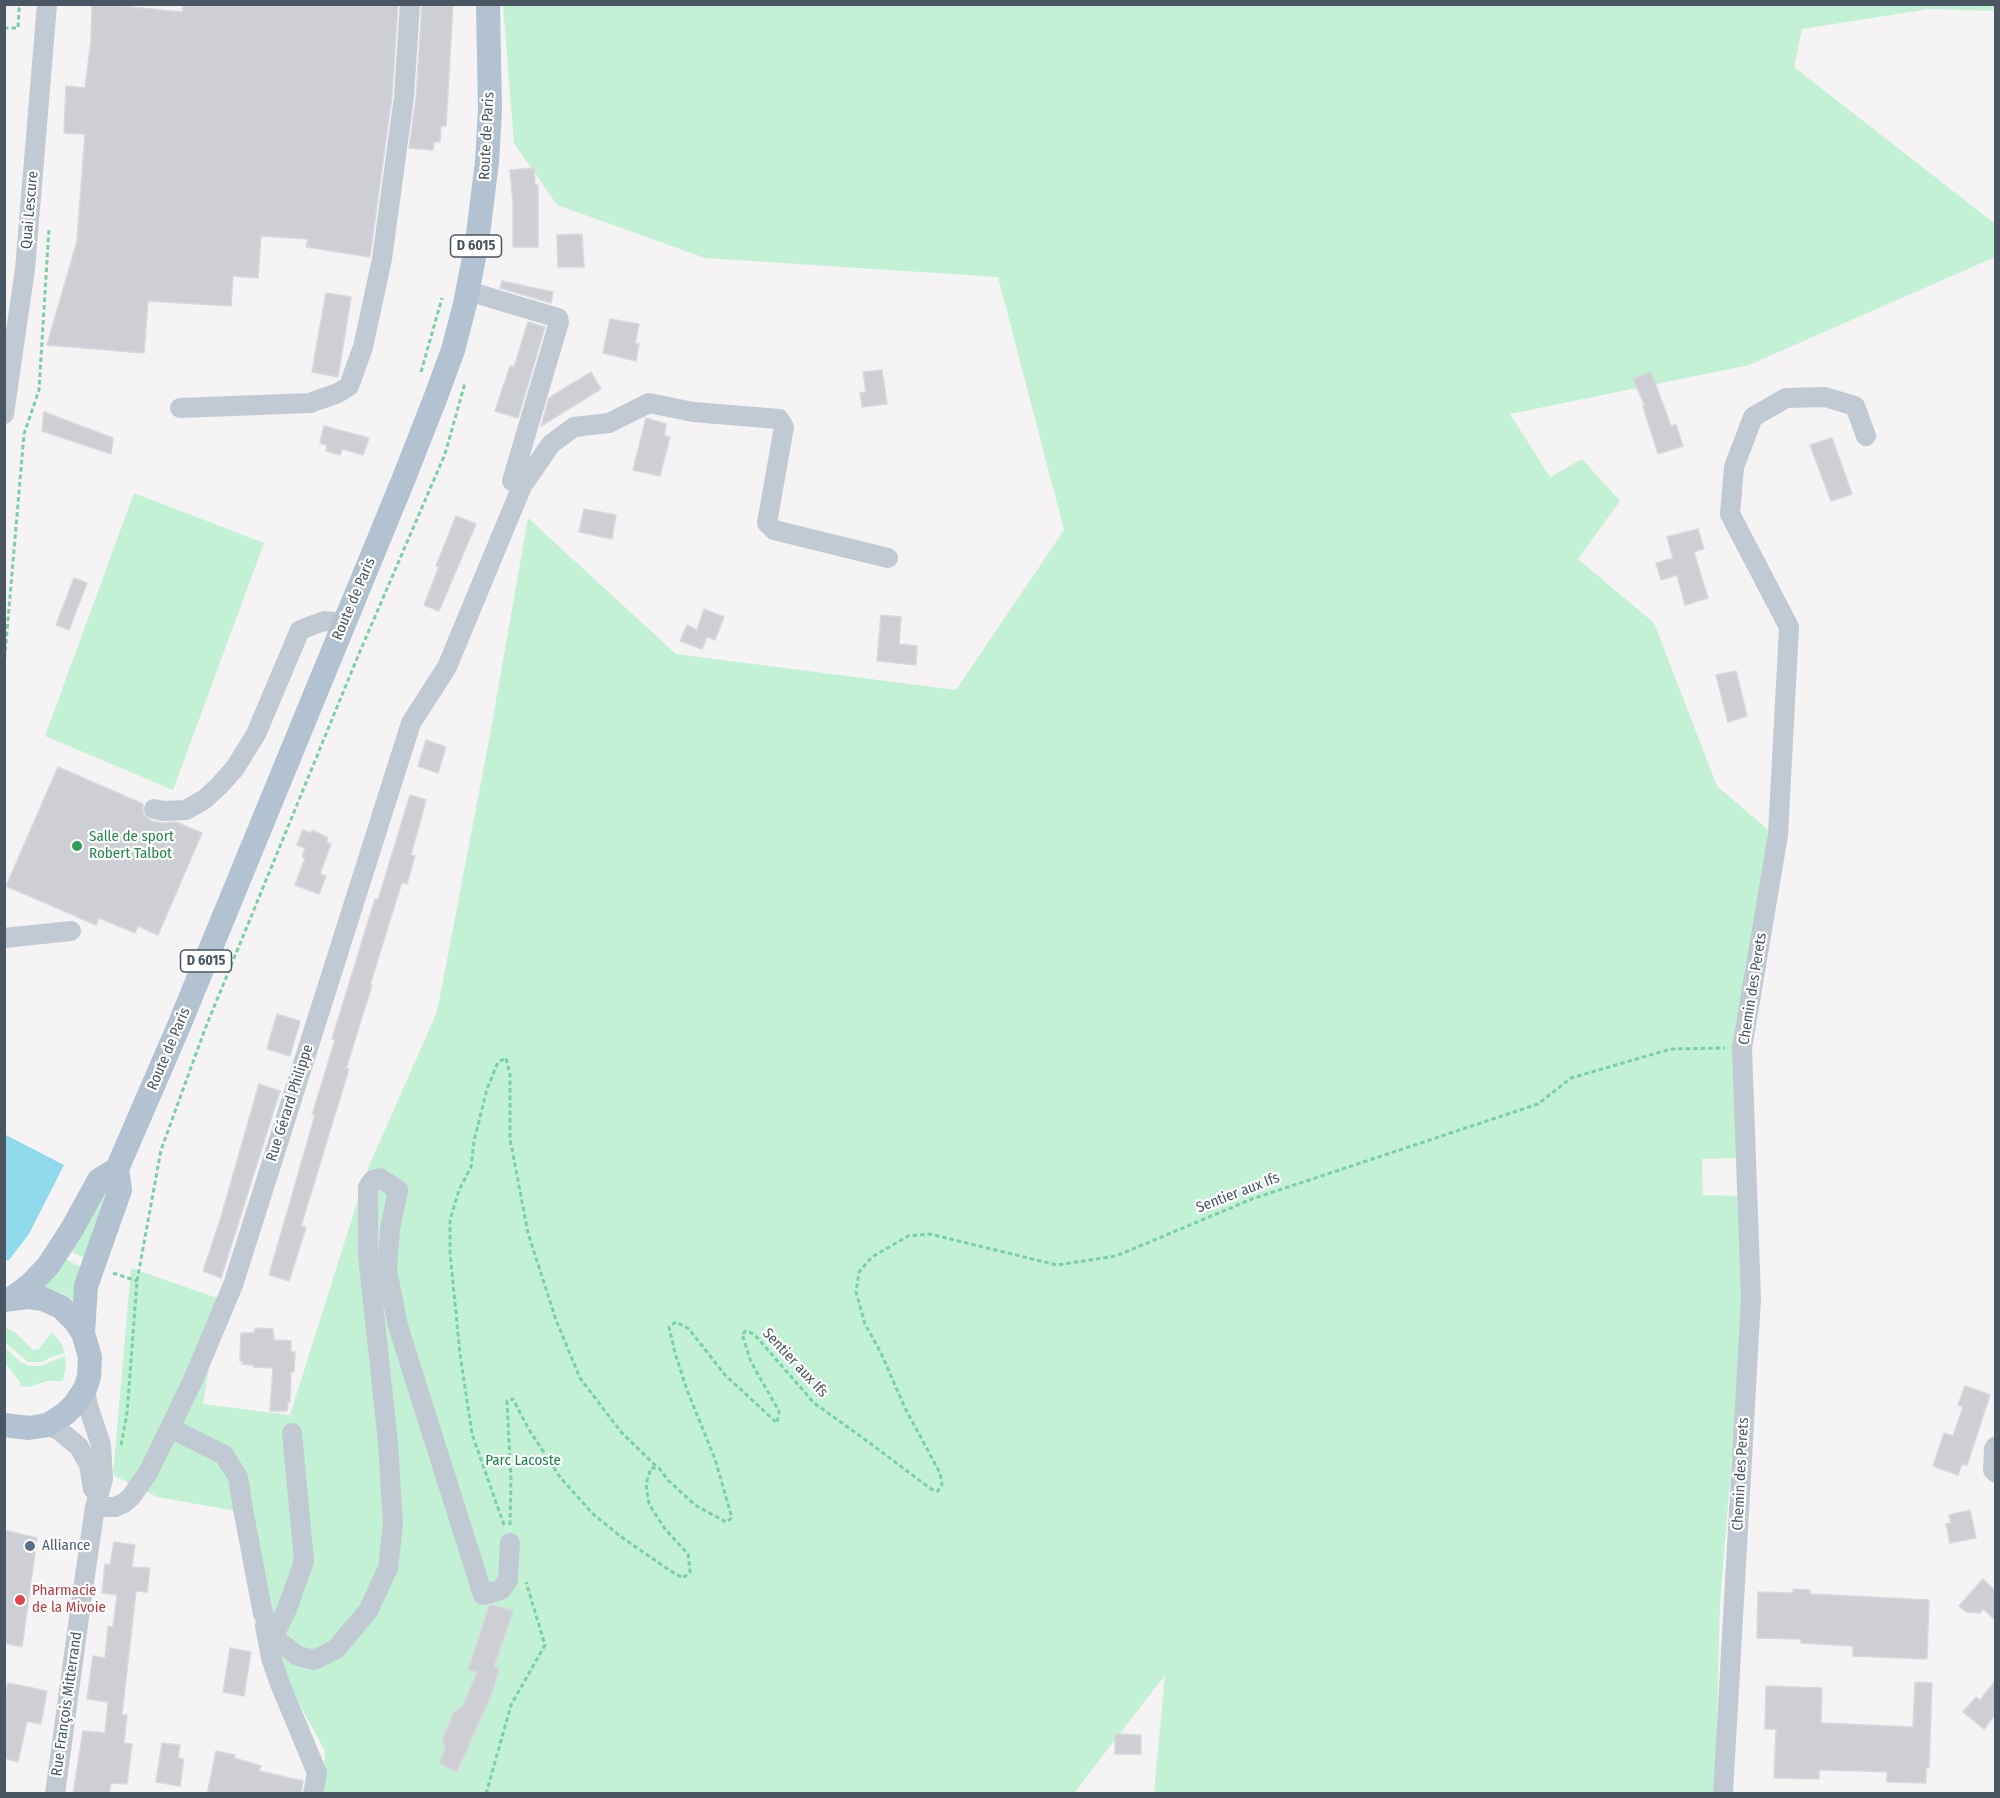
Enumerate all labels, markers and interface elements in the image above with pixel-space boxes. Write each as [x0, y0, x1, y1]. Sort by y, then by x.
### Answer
street label: Route de Paris [476, 92, 498, 180]
street label: Quai Lescure [18, 170, 42, 250]
road number: D 6015 [450, 235, 502, 257]
street label: Route de Paris [329, 555, 379, 643]
place label: Salle de sport Robert Talbot [89, 828, 174, 863]
marker: Salle de sport Robert Talbot [70, 839, 84, 853]
street label: Chemin des Perets [1735, 932, 1771, 1046]
road number: D 6015 [180, 950, 232, 972]
street label: Route de Paris [144, 1005, 194, 1093]
street label: Rue Gérard Philippe [263, 1042, 317, 1164]
street label: Sentier aux Ifs [1194, 1169, 1282, 1217]
street label: Sentier aux Ifs [758, 1325, 832, 1401]
street label: Chemin des Perets [1729, 1417, 1753, 1531]
park label: Parc Lacoste [485, 1452, 561, 1470]
place label: Alliance [42, 1537, 90, 1555]
marker: Alliance [23, 1539, 37, 1553]
place label: Pharmacie de la Mivoie [32, 1582, 106, 1617]
marker: Pharmacie de la Mivoie [13, 1593, 27, 1607]
street label: Rue François Mitterrand [48, 1631, 86, 1777]

